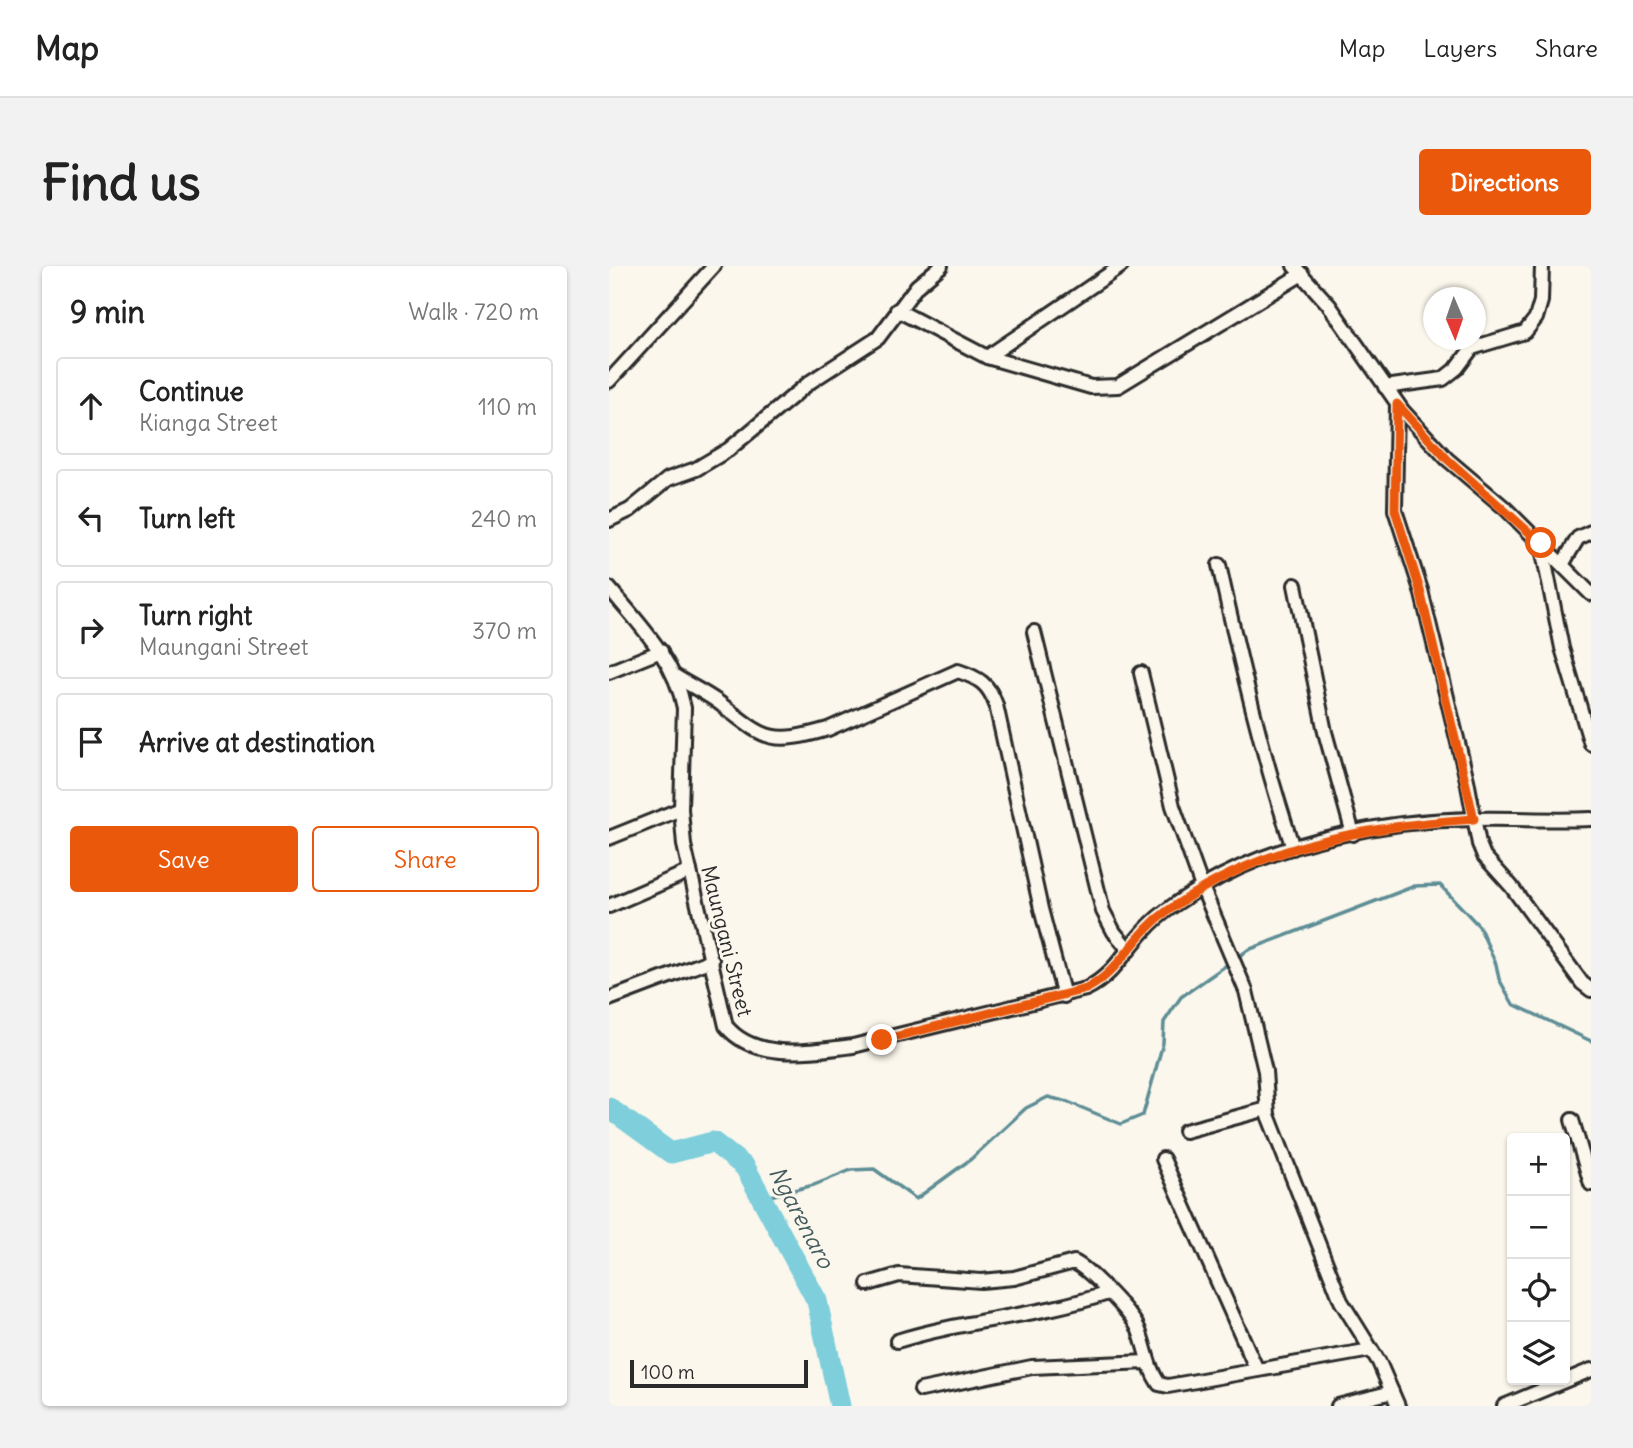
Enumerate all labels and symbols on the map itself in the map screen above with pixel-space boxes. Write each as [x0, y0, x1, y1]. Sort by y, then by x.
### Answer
north arrow [1423, 287, 1486, 350]
route start [1525, 527, 1556, 558]
street label: Maungani Street [695, 863, 759, 1019]
route end [866, 1024, 897, 1055]
water label: Ngarenaro [763, 1161, 841, 1274]
scale bar [630, 1357, 809, 1389]

